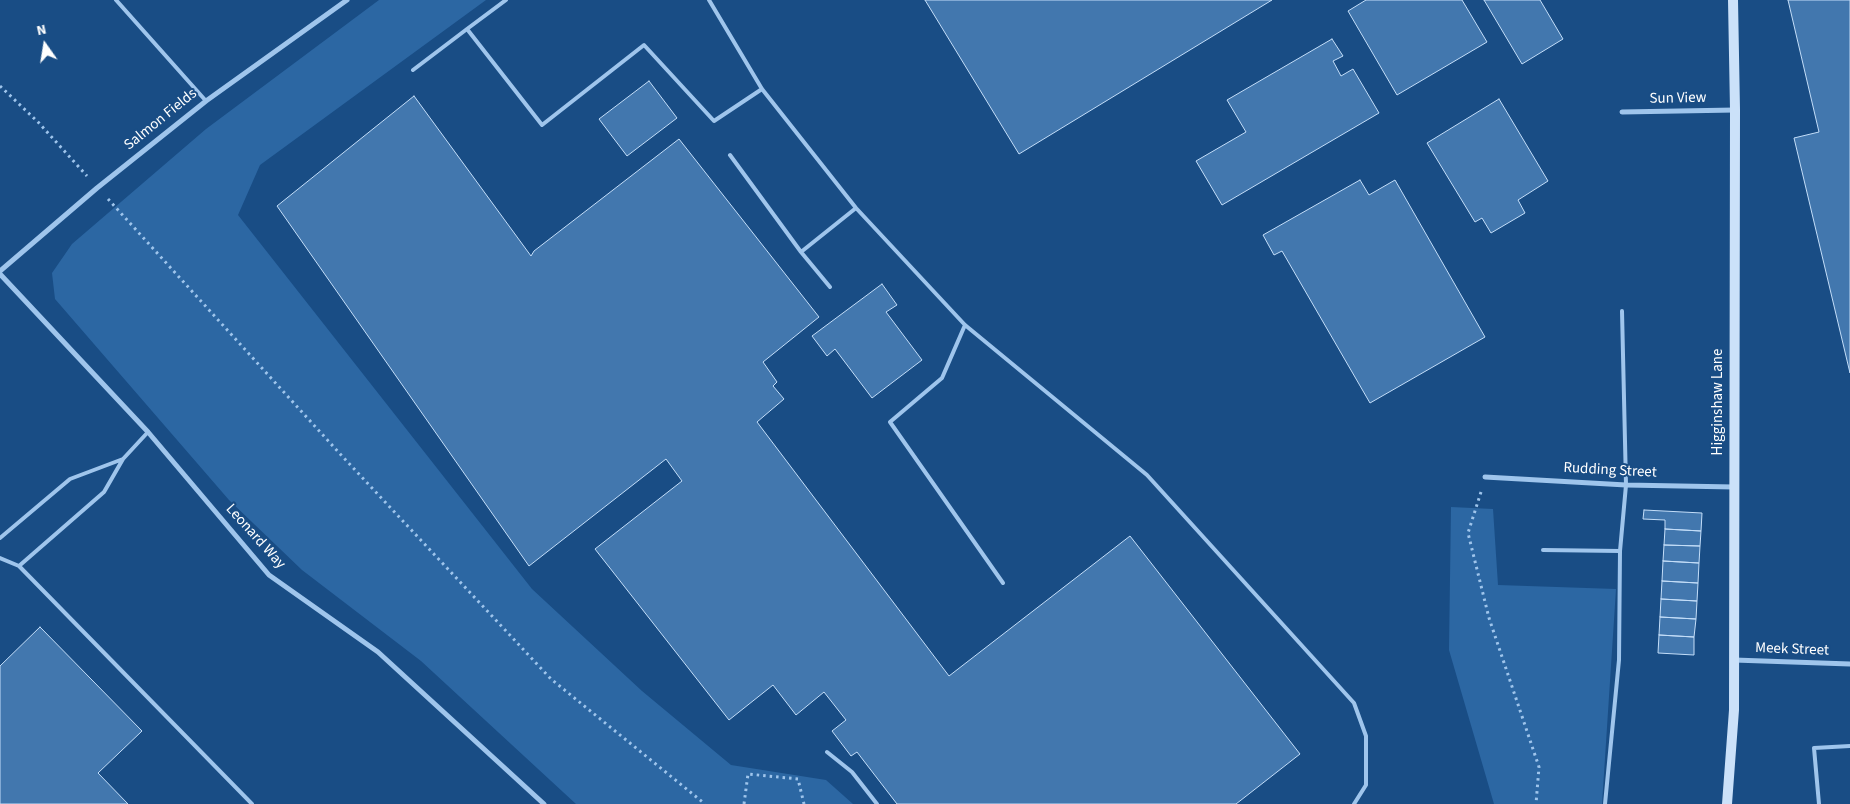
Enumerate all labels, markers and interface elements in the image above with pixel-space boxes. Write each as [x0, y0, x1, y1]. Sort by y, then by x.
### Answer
north arrow [20, 20, 70, 70]
text: N [35, 20, 48, 41]
street label: Salmon Fields [121, 85, 201, 155]
street label: Sun View [1649, 90, 1707, 108]
street label: Higginshaw Lane [1710, 349, 1728, 455]
street label: Rudding Street [1563, 460, 1657, 482]
street label: Leonard Way [221, 501, 289, 573]
street label: Meek Street [1755, 640, 1829, 660]

